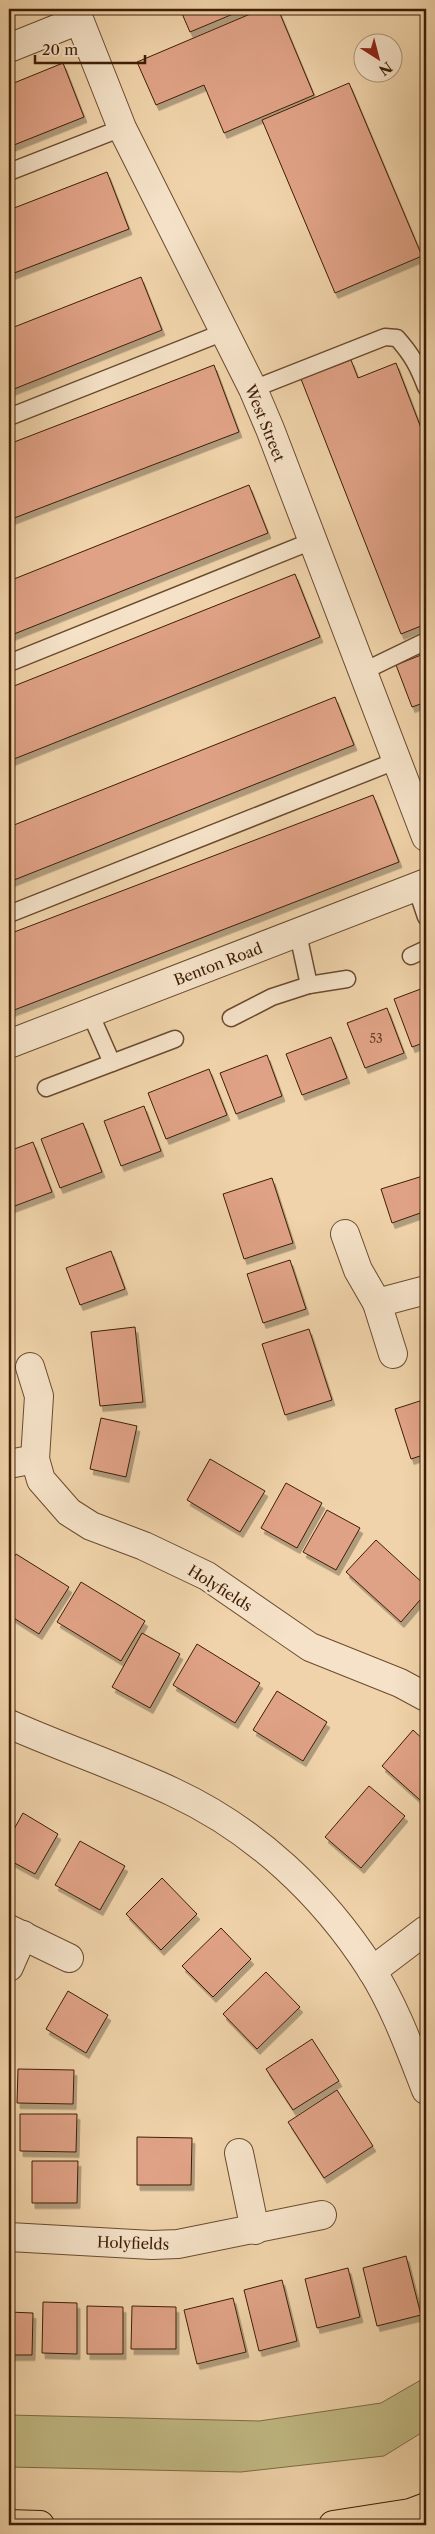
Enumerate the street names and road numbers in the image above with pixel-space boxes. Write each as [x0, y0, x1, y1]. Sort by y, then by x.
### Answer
street label: West Street [240, 381, 289, 465]
street label: Benton Road [171, 938, 265, 990]
street label: Holyfields [184, 1561, 256, 1615]
street label: Holyfields [97, 2232, 169, 2254]

